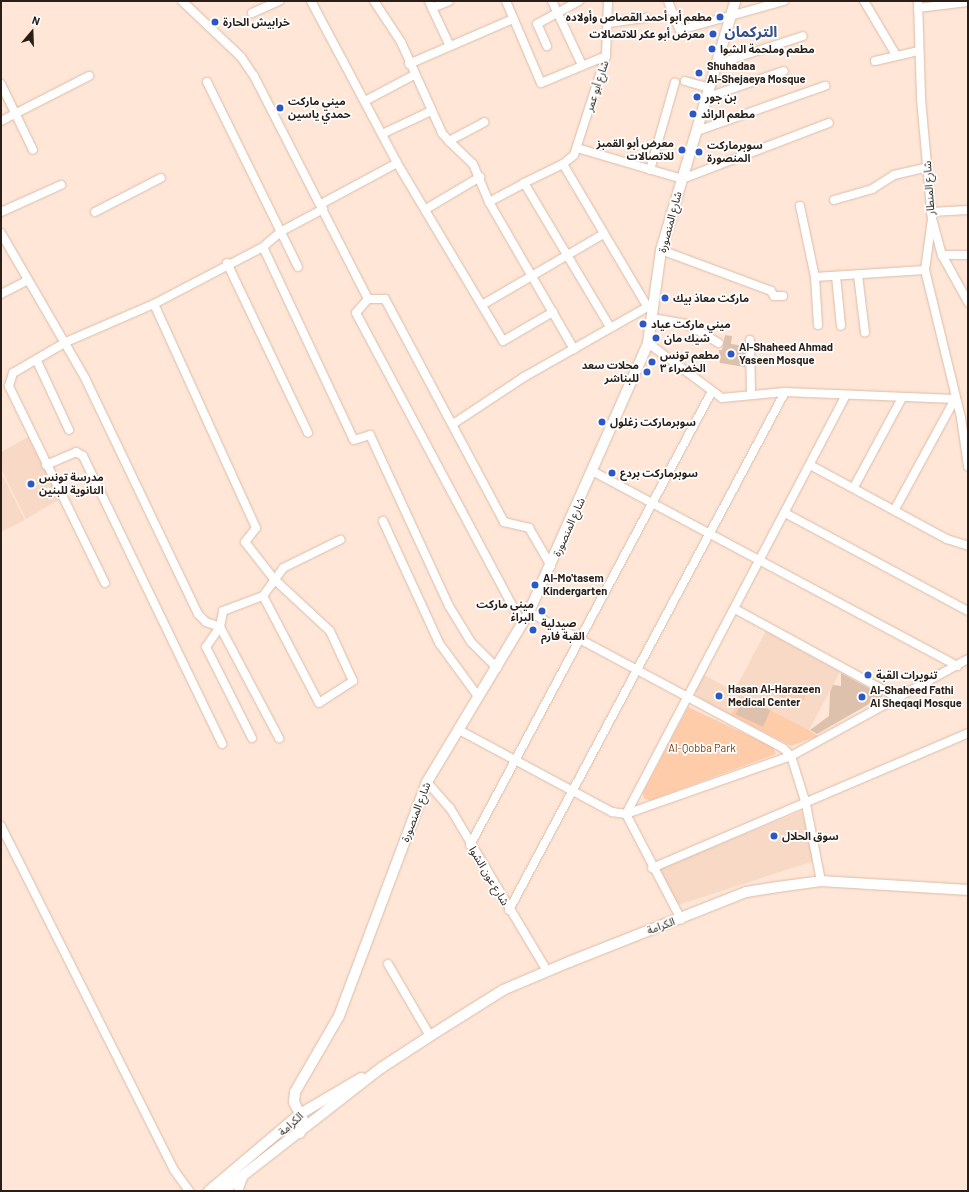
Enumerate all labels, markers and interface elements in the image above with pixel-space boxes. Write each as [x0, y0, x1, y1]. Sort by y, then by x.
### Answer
place label: مطعم أبو أحمد القصاص وأولاده [566, 10, 712, 24]
north arrow [12, 12, 52, 52]
marker: مطعم أبو أحمد القصاص وأولاده [715, 12, 725, 22]
text: N [30, 13, 42, 28]
place label: خرابيش الحارة [223, 15, 290, 29]
marker: خرابيش الحارة [210, 17, 220, 27]
district label: التركمان [725, 23, 777, 41]
place label: معرض أبو عكر للاتصالات [589, 27, 705, 41]
marker: معرض أبو عكر للاتصالات [708, 29, 718, 39]
place label: مطعم وملحمة الشوا [720, 42, 815, 56]
marker: مطعم وملحمة الشوا [707, 44, 717, 54]
street label: شارع أبو عمر [583, 59, 611, 113]
place label: Shuhadaa Al-Shejaeya Mosque [707, 60, 805, 86]
marker: Shuhadaa Al-Shejaeya Mosque [694, 68, 704, 78]
place label: بن جور [705, 90, 737, 104]
marker: بن جور [692, 92, 702, 102]
place label: ميني ماركت حمدي ياسين [288, 95, 351, 121]
marker: ميني ماركت حمدي ياسين [275, 103, 285, 113]
place label: مطعم الرائد [701, 107, 755, 121]
marker: مطعم الرائد [688, 109, 698, 119]
place label: معرض أبو القمبز للاتصالات [597, 137, 674, 163]
place label: سوبرماركت المنصورة [707, 139, 763, 165]
marker: معرض أبو القمبز للاتصالات [677, 145, 687, 155]
marker: سوبرماركت المنصورة [694, 147, 704, 157]
street label: شارع المنطار [921, 160, 937, 216]
street label: شارع المنصورة [655, 190, 685, 254]
place label: ماركت معاذ بيك [673, 291, 749, 305]
marker: ماركت معاذ بيك [660, 293, 670, 303]
place label: ميني ماركت عياد [651, 317, 731, 331]
marker: ميني ماركت عياد [638, 319, 648, 329]
place label: شيك مان [664, 331, 710, 345]
marker: شيك مان [651, 333, 661, 343]
place label: Al-Shaheed Ahmad Yaseen Mosque [739, 341, 833, 367]
place label: مطعم تونس الخضراء ٣ [660, 349, 719, 375]
marker: Al-Shaheed Ahmad Yaseen Mosque [726, 349, 736, 359]
marker: مطعم تونس الخضراء ٣ [647, 357, 657, 367]
place label: محلات سعد للبناشر [582, 359, 639, 385]
marker: محلات سعد للبناشر [642, 367, 652, 377]
place label: سوبرماركت زغلول [610, 415, 696, 429]
marker: سوبرماركت زغلول [597, 417, 607, 427]
place label: سوبرماركت بردع [620, 466, 698, 480]
marker: سوبرماركت بردع [607, 468, 617, 478]
place label: مدرسة تونس الثانوية للبنين [39, 471, 104, 497]
marker: مدرسة تونس الثانوية للبنين [26, 479, 36, 489]
street label: شارع المنصورة [550, 496, 588, 558]
place label: Al-Mo'tasem Kindergarten [543, 572, 607, 598]
marker: Al-Mo'tasem Kindergarten [530, 580, 540, 590]
place label: ميني ماركت البراء [476, 598, 534, 624]
marker: ميني ماركت البراء [537, 606, 547, 616]
place label: صيدلية القبة فارم [541, 617, 585, 643]
marker: صيدلية القبة فارم [528, 625, 538, 635]
place label: تنويرات القبة [876, 668, 937, 682]
marker: تنويرات القبة [863, 670, 873, 680]
place label: Hasan Al-Harazeen Medical Center [728, 683, 821, 709]
place label: Al-Shaheed Fathi Al Sheqaqi Mosque [870, 684, 962, 710]
marker: Hasan Al-Harazeen Medical Center [713, 690, 725, 702]
marker: Al-Shaheed Fathi Al Sheqaqi Mosque [857, 692, 867, 702]
park label: Al-Qobba Park [668, 741, 736, 755]
street label: شارع المنصورة [399, 780, 433, 844]
place label: سوق الحلال [782, 829, 839, 843]
marker: سوق الحلال [769, 831, 779, 841]
street label: شارع عون الشوا [466, 844, 512, 908]
street label: الكرامة [645, 915, 677, 937]
street label: الكرامة [276, 1109, 306, 1139]

